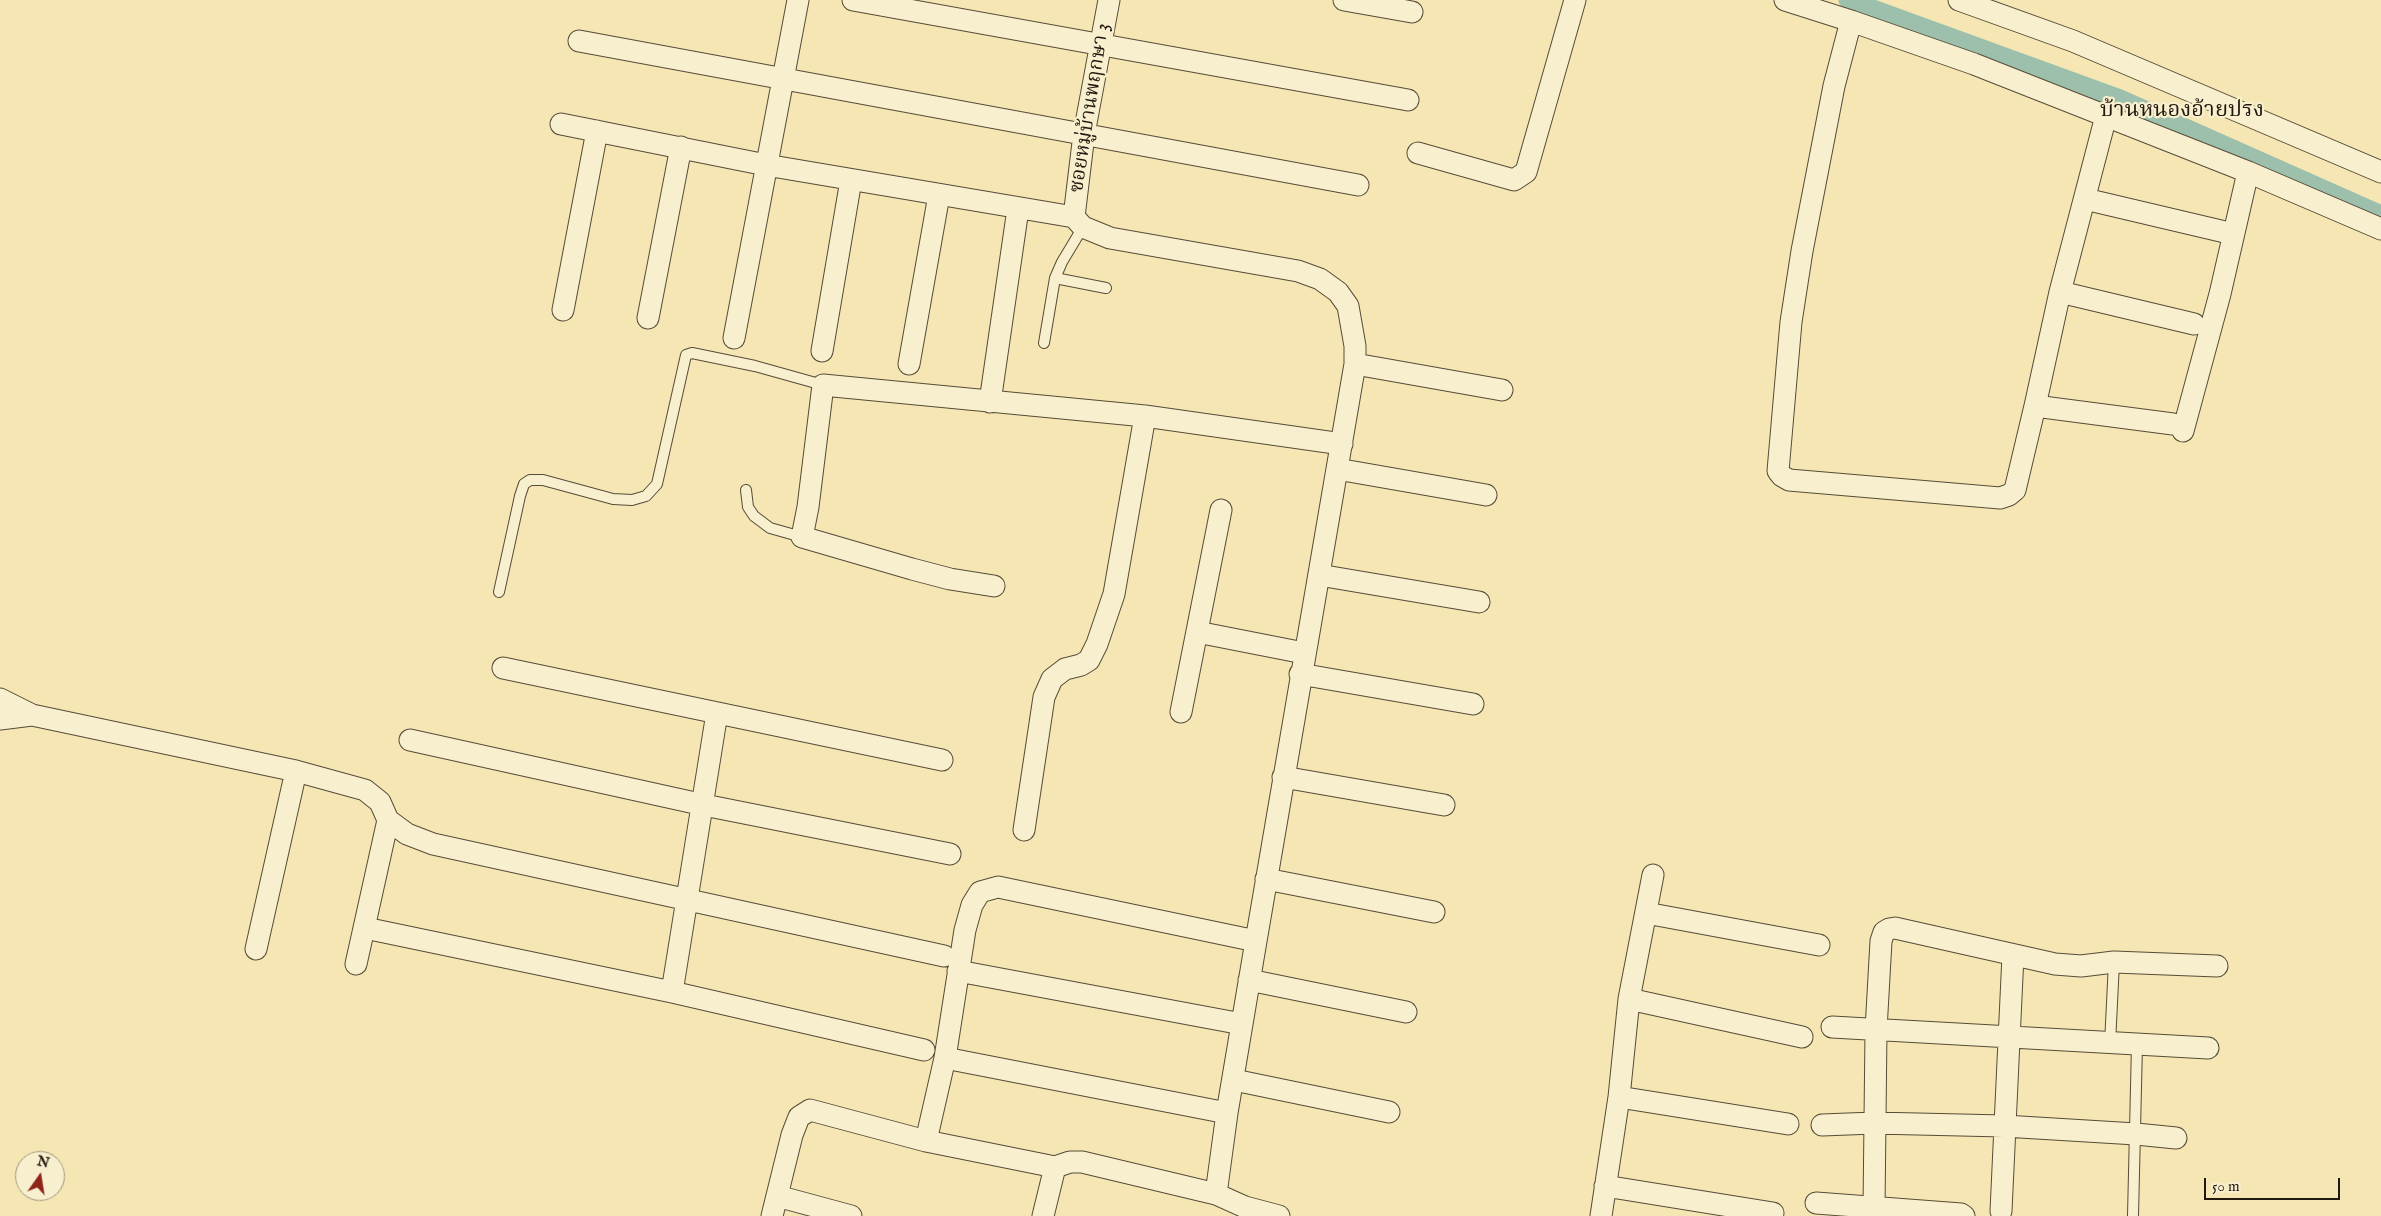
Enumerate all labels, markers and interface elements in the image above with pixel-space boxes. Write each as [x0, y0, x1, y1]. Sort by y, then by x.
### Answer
street label: ซอยหมู่บ้านพฤกษา 3 [1066, 22, 1116, 194]
district label: บ้านหนองอ้ายปรง [2100, 98, 2264, 124]
north arrow [15, 1151, 65, 1201]
text: N [35, 1152, 51, 1172]
scale bar [2206, 1168, 2342, 1200]
text: 50 m [2212, 1177, 2240, 1196]

